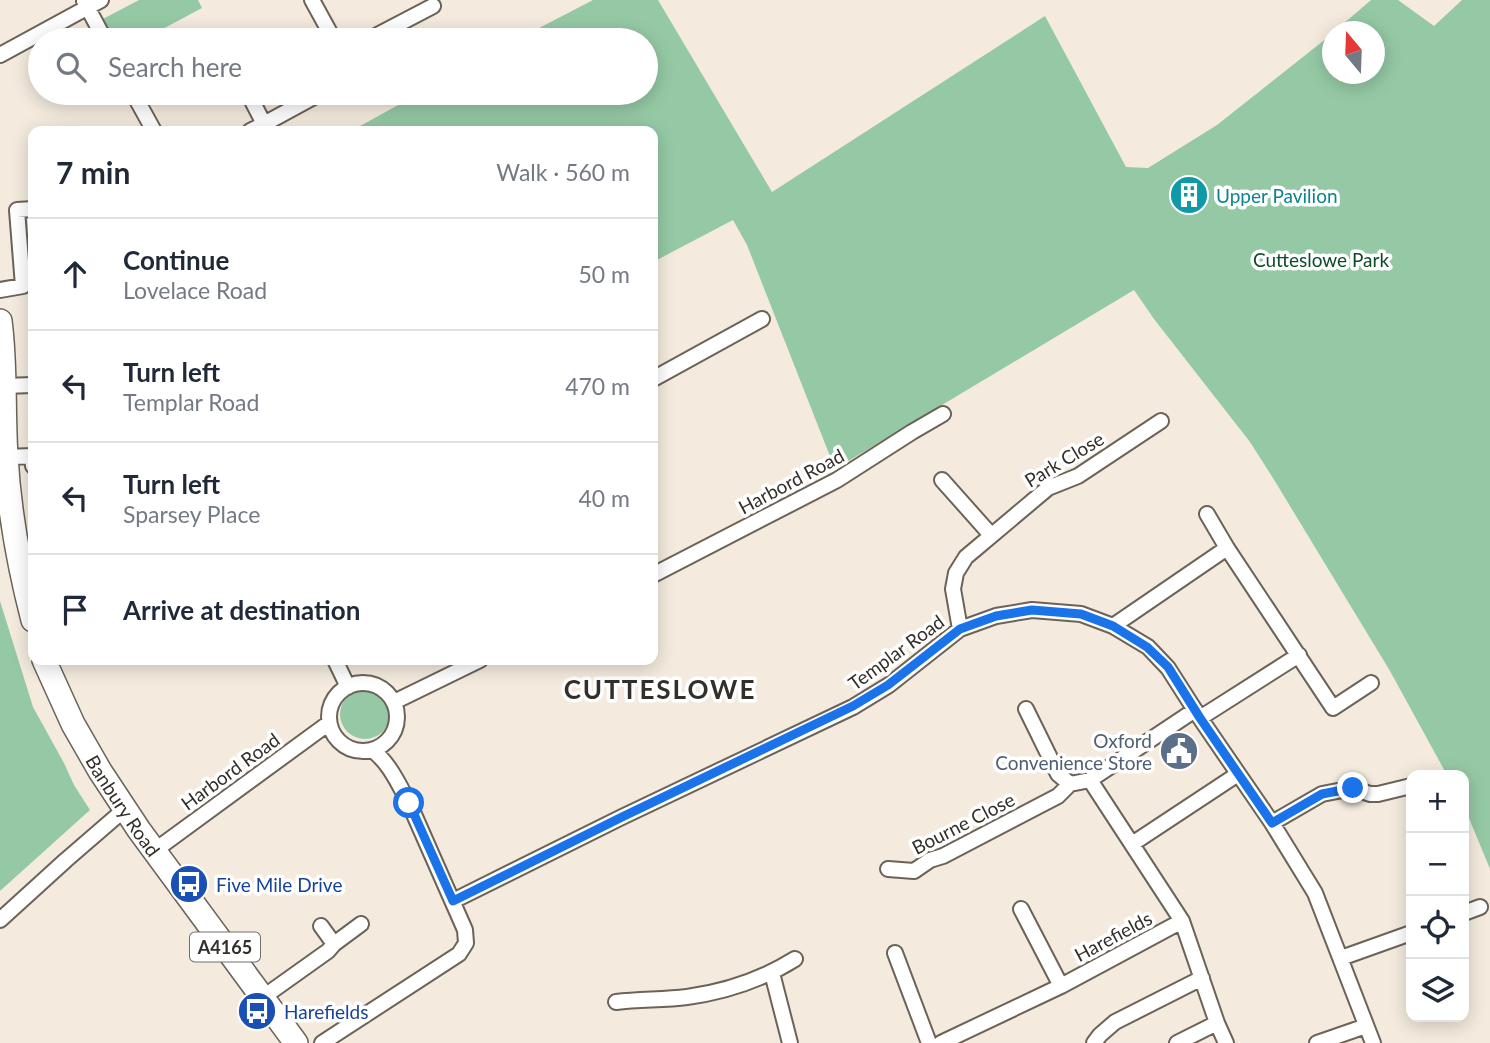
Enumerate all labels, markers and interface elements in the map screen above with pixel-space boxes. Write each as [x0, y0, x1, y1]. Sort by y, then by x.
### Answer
north arrow [1322, 21, 1385, 84]
search box [28, 28, 658, 105]
icon: search [52, 48, 90, 86]
text: Search here [108, 51, 242, 83]
text: 7 min [56, 154, 130, 190]
text: Walk · 560 m [496, 158, 630, 186]
building icon: Upper Pavilion [1168, 174, 1210, 216]
place label: Upper Pavilion [1216, 184, 1338, 207]
text: Continue [123, 244, 229, 276]
park label: Cutteslowe Park [1253, 248, 1389, 271]
icon: ahead [56, 255, 94, 293]
text: 50 m [579, 260, 630, 288]
text: Lovelace Road [123, 276, 267, 304]
text: Turn left [123, 356, 220, 388]
icon: left [56, 367, 94, 405]
text: 470 m [565, 372, 630, 400]
text: Templar Road [123, 388, 259, 416]
street label: Park Close [1020, 426, 1108, 492]
street label: Harbord Road [734, 444, 848, 518]
text: Turn left [123, 468, 220, 500]
icon: left [56, 479, 94, 517]
text: 40 m [579, 484, 630, 512]
text: Sparsey Place [123, 500, 260, 528]
icon: arrive [56, 591, 94, 629]
text: Arrive at destination [123, 594, 360, 626]
street label: Templar Road [844, 610, 948, 694]
district label: CUTTESLOWE [564, 673, 756, 705]
street label: Harbord Road [176, 728, 284, 814]
place label: Oxford Convenience Store [995, 729, 1152, 774]
public building icon: Oxford Convenience Store [1158, 730, 1200, 772]
street label: Banbury Road [82, 751, 166, 860]
map controls [1406, 770, 1469, 1022]
button: + [1406, 770, 1469, 833]
route end [1337, 772, 1368, 803]
route start [393, 787, 424, 818]
street label: Bourne Close [908, 787, 1018, 859]
button: − [1406, 833, 1469, 896]
bus stop icon: Five Mile Drive [168, 863, 210, 905]
place label: Five Mile Drive [216, 873, 342, 896]
button: locate [1406, 896, 1469, 959]
street label: Harefields [1070, 906, 1156, 966]
road number: A4165 [190, 932, 260, 962]
button: layers [1406, 959, 1469, 1022]
bus stop icon: Harefields [236, 990, 278, 1032]
place label: Harefields [284, 1000, 368, 1023]

